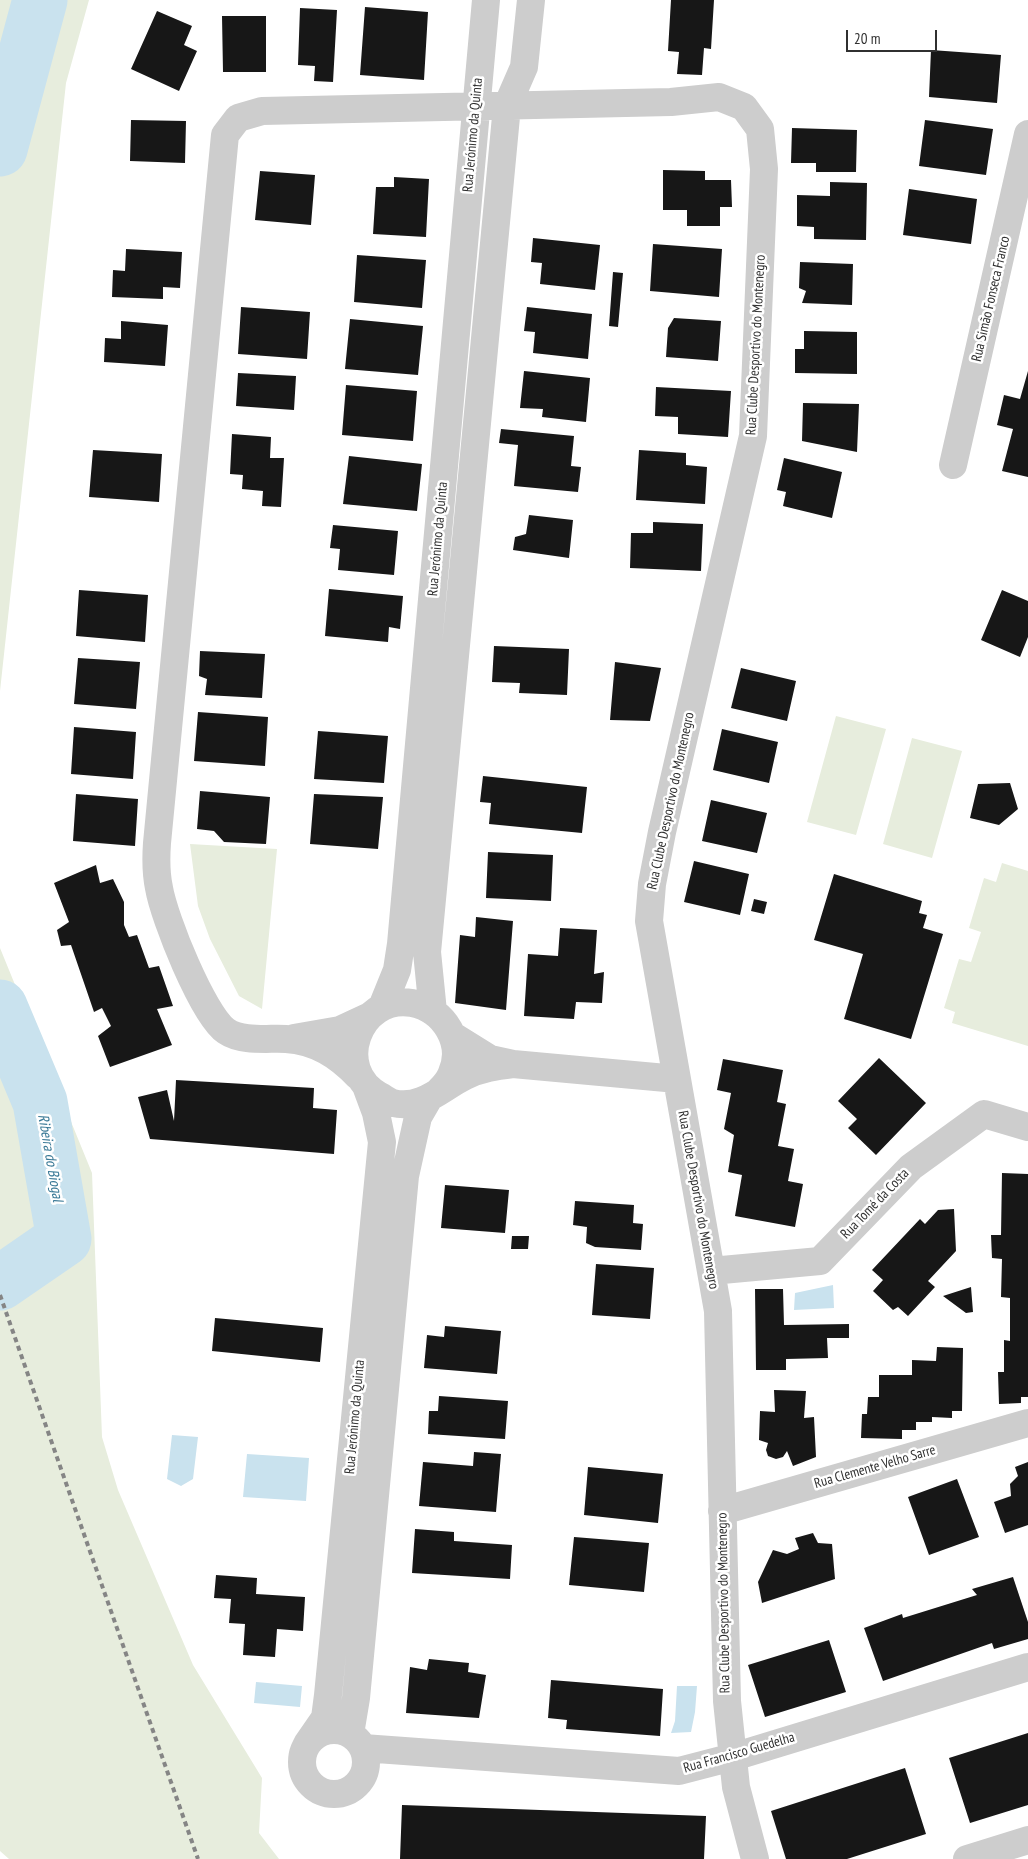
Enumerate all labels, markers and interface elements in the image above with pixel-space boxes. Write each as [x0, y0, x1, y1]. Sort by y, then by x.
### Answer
scale bar [848, 20, 939, 52]
text: 20 m [854, 29, 880, 48]
street label: Rua Jerónimo da Quinta [460, 77, 486, 193]
street label: Rua Simão Fonseca Franco [968, 235, 1014, 363]
street label: Rua Clube Desportivo do Montenegro [743, 254, 769, 436]
street label: Rua Jerónimo da Quinta [425, 481, 451, 597]
street label: Rua Clube Desportivo do Montenegro [644, 711, 698, 891]
street label: Rua Clube Desportivo do Montenegro [674, 1109, 722, 1291]
water label: Ribeira do Biogal [33, 1113, 67, 1203]
street label: Rua Tomé da Costa [837, 1165, 913, 1243]
street label: Rua Jerónimo da Quinta [342, 1359, 368, 1475]
street label: Rua Clemente Velho Sarre [812, 1442, 938, 1492]
street label: Rua Clube Desportivo do Montenegro [714, 1512, 734, 1694]
street label: Rua Francisco Guedelha [681, 1729, 797, 1777]

